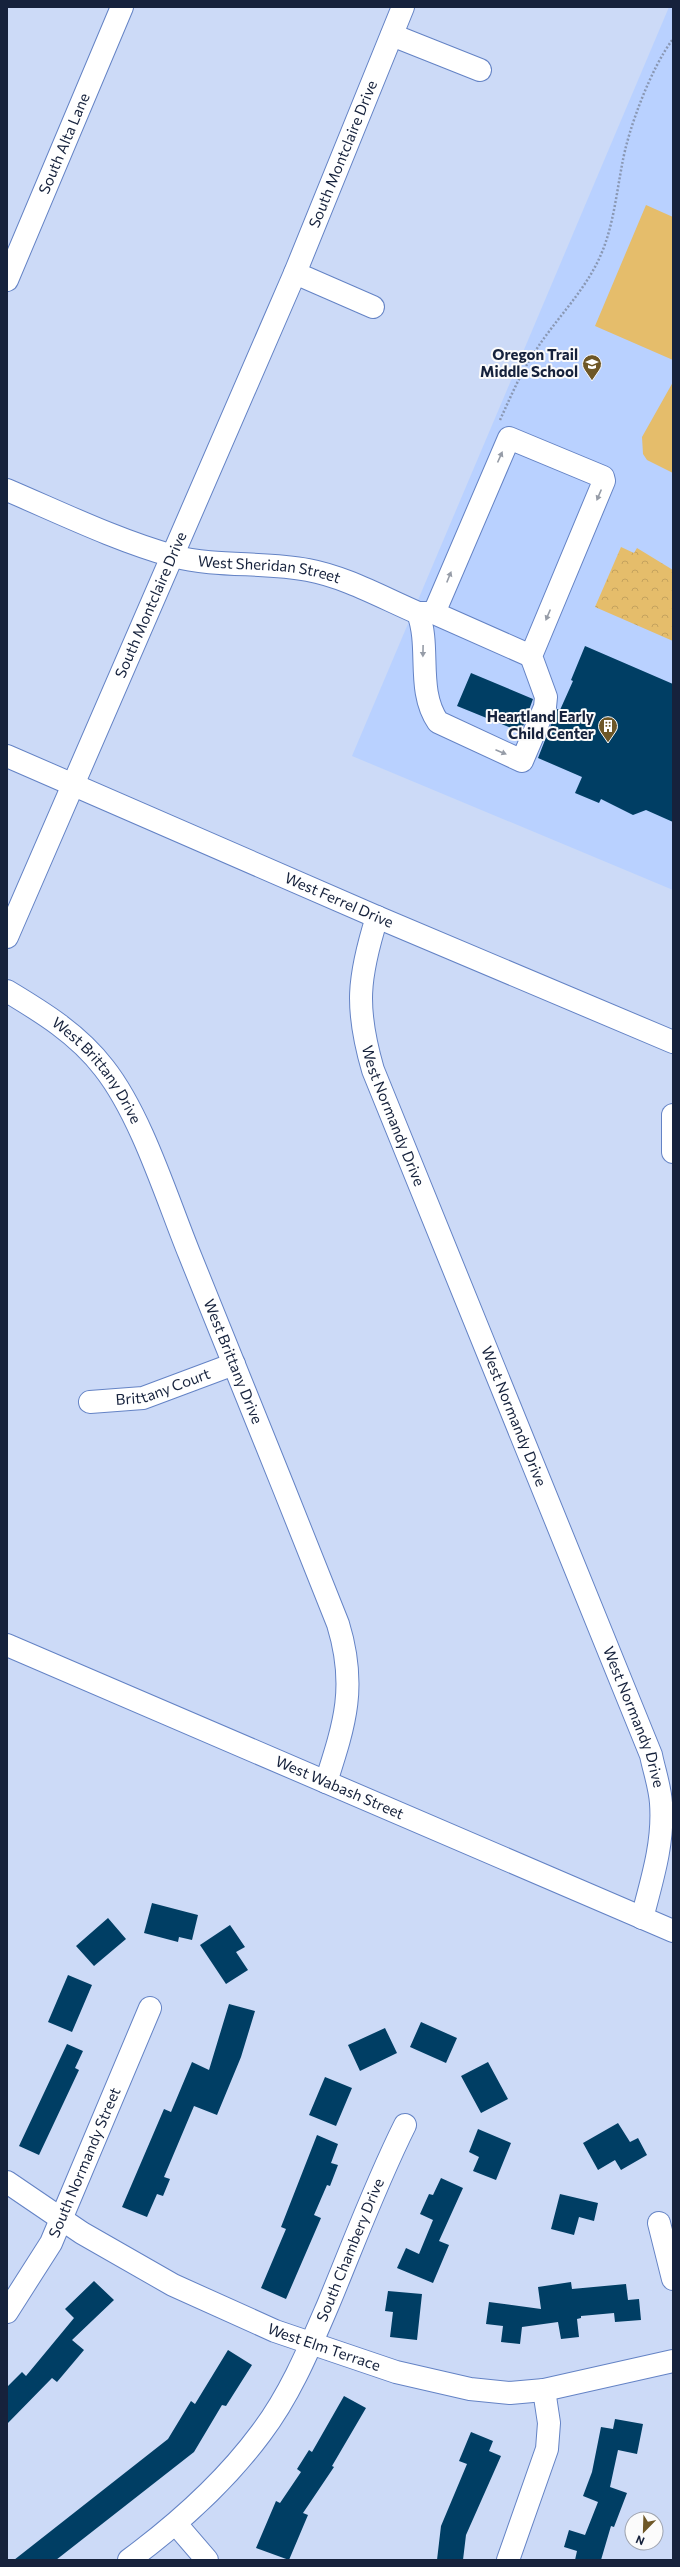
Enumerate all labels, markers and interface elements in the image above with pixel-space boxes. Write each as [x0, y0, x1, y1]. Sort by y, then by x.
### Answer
street label: South Montclaire Drive [304, 77, 380, 230]
street label: South Alta Lane [34, 90, 93, 196]
place label: Oregon Trail Middle School [480, 345, 578, 380]
school or university icon: Oregon Trail Middle School [581, 353, 603, 381]
one-way arrow [497, 451, 503, 463]
one-way arrow [595, 489, 602, 501]
street label: South Montclaire Drive [111, 529, 190, 680]
street label: West Sheridan Street [197, 551, 343, 586]
one-way arrow [446, 572, 452, 583]
one-way arrow [545, 609, 551, 620]
one-way arrow [420, 645, 426, 658]
place label: Heartland Early Child Center [487, 707, 595, 742]
building icon: Heartland Early Child Center [597, 715, 619, 743]
one-way arrow [495, 748, 507, 755]
street label: West Ferrel Drive [282, 868, 397, 931]
street label: West Brittany Drive [49, 1013, 146, 1126]
street label: West Normandy Drive [359, 1043, 429, 1189]
street label: West Brittany Drive [201, 1296, 267, 1426]
street label: West Normandy Drive [478, 1343, 551, 1489]
street label: Brittany Court [115, 1364, 212, 1408]
street label: West Normandy Drive [600, 1644, 669, 1789]
street label: West Wabash Street [273, 1751, 407, 1822]
street label: South Normandy Street [44, 2084, 124, 2240]
street label: South Chambery Drive [312, 2175, 387, 2324]
street label: West Elm Terrace [265, 2319, 383, 2374]
north arrow [624, 2511, 664, 2551]
text: N [634, 2533, 646, 2548]

